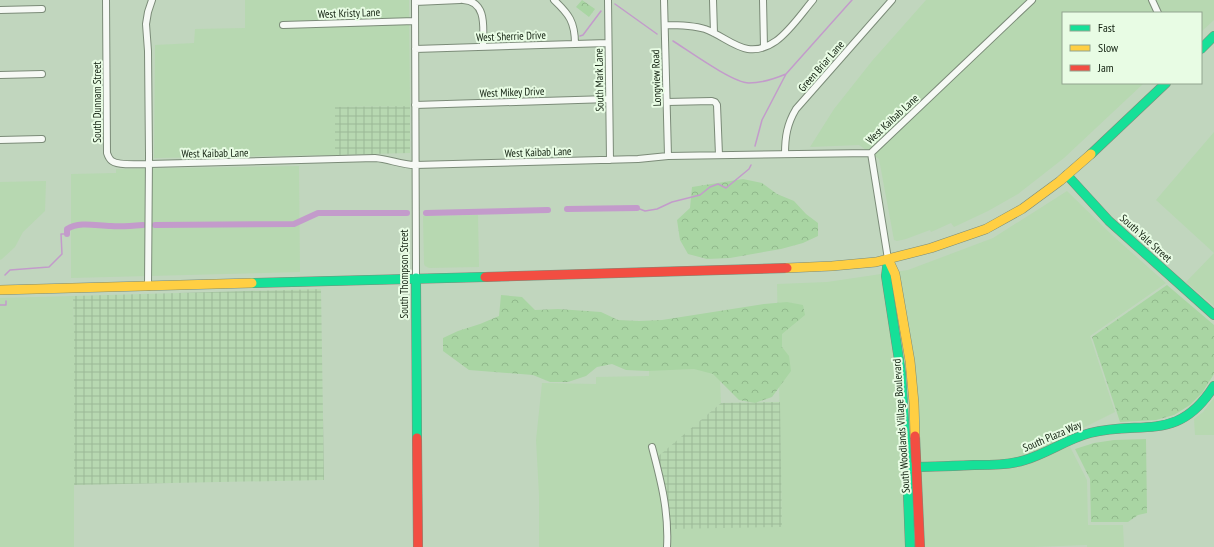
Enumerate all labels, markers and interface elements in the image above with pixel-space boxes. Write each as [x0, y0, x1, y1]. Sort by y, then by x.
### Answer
street label: West Kristy Lane [318, 5, 381, 21]
legend [1062, 12, 1202, 84]
text: Fast [1098, 20, 1116, 35]
street label: West Sherrie Drive [476, 28, 547, 44]
street label: Green Briar Lane [795, 37, 847, 94]
text: Slow [1098, 40, 1119, 55]
street label: South Mark Lane [591, 48, 607, 112]
street label: Longview Road [648, 49, 664, 107]
text: Jam [1097, 60, 1114, 75]
street label: South Dunnam Street [90, 61, 104, 143]
street label: West Mikey Drive [479, 84, 545, 100]
street label: West Kaibab Lane [863, 91, 922, 147]
street label: West Kaibab Lane [504, 144, 572, 160]
street label: West Kaibab Lane [181, 145, 249, 161]
street label: South Yale Street [1117, 211, 1175, 265]
street label: South Thompson Street [397, 229, 411, 319]
street label: South Woodlands Village Boulevard [889, 358, 913, 494]
street label: South Plaza Way [1021, 417, 1084, 455]

